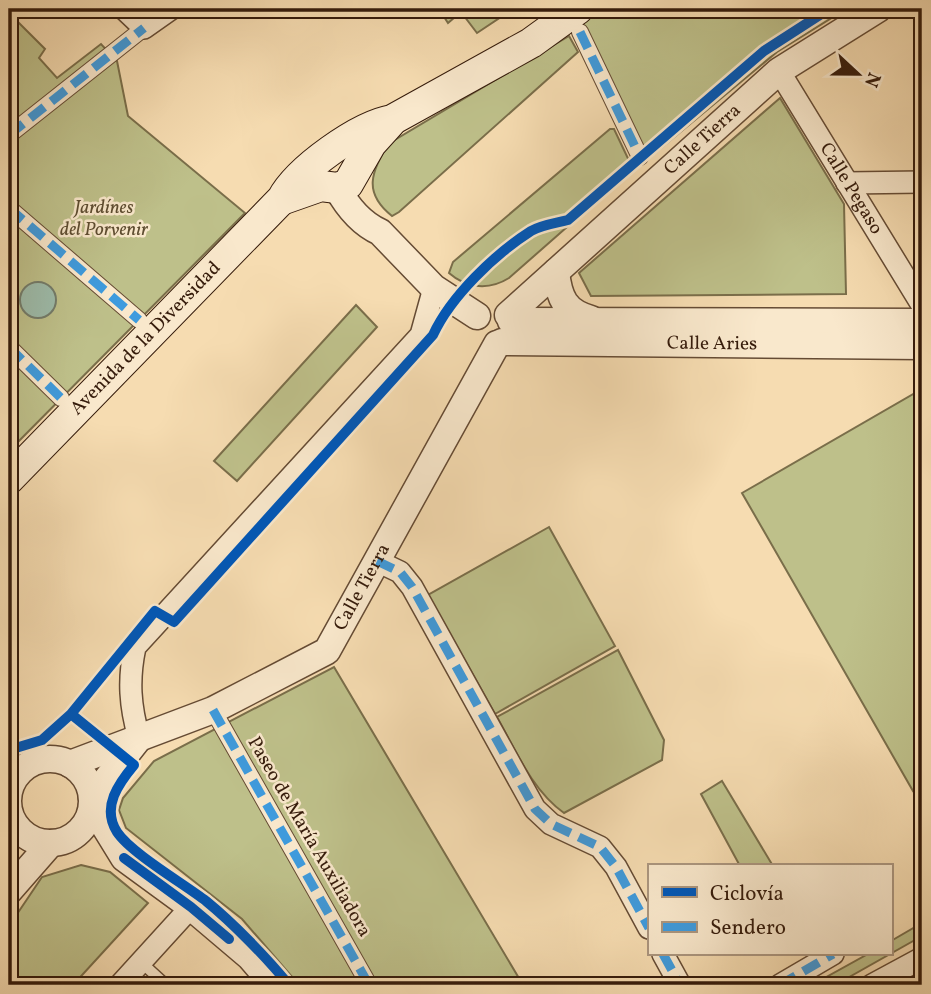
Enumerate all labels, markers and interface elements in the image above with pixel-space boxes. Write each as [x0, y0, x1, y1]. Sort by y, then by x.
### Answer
north arrow [822, 38, 892, 108]
text: N [857, 68, 887, 91]
street label: Calle Tierra [658, 98, 747, 181]
street label: Calle Pegaso [813, 138, 889, 240]
park label: Jardínes del Porvenir [60, 195, 149, 243]
street label: Avenida de la Diversidad [65, 256, 227, 421]
street label: Calle Aries [667, 331, 757, 357]
street label: Calle Tierra [328, 539, 397, 636]
street label: Paseo de María Auxiliadora [241, 732, 377, 942]
legend [648, 864, 892, 956]
text: Ciclovía [710, 880, 784, 909]
text: Sendero [710, 914, 786, 943]

